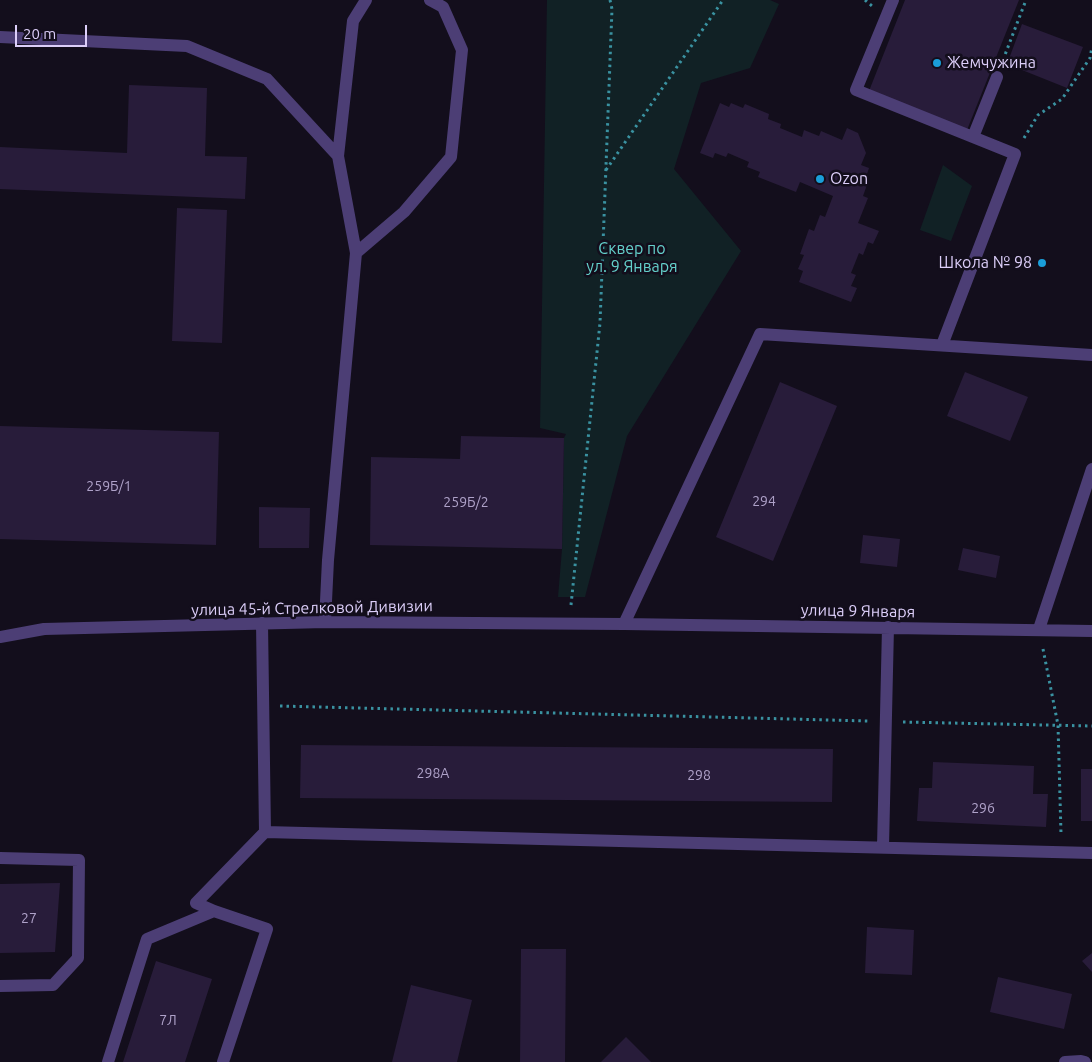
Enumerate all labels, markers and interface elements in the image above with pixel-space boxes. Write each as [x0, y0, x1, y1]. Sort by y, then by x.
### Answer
scale bar [18, 15, 90, 47]
text: 20 m [23, 25, 56, 42]
place label: Жемчужина [947, 53, 1036, 73]
marker: Жемчужина [931, 57, 943, 69]
place label: Ozon [830, 169, 868, 189]
marker: Ozon [814, 173, 826, 185]
park label: Сквер по ул. 9 Января [586, 239, 678, 277]
place label: Школа № 98 [939, 253, 1032, 273]
marker: Школа № 98 [1036, 257, 1048, 269]
house number: 259Б/1 [86, 478, 132, 494]
house number: 294 [752, 493, 776, 509]
house number: 259Б/2 [443, 494, 489, 510]
street label: улица 45-й Стрелковой Дивизии [191, 596, 433, 620]
street label: улица 9 Января [801, 600, 915, 622]
house number: 298А [417, 765, 449, 781]
house number: 298 [687, 767, 711, 783]
house number: 296 [971, 800, 995, 816]
house number: 27 [21, 910, 37, 926]
house number: 7Л [159, 1012, 177, 1028]

